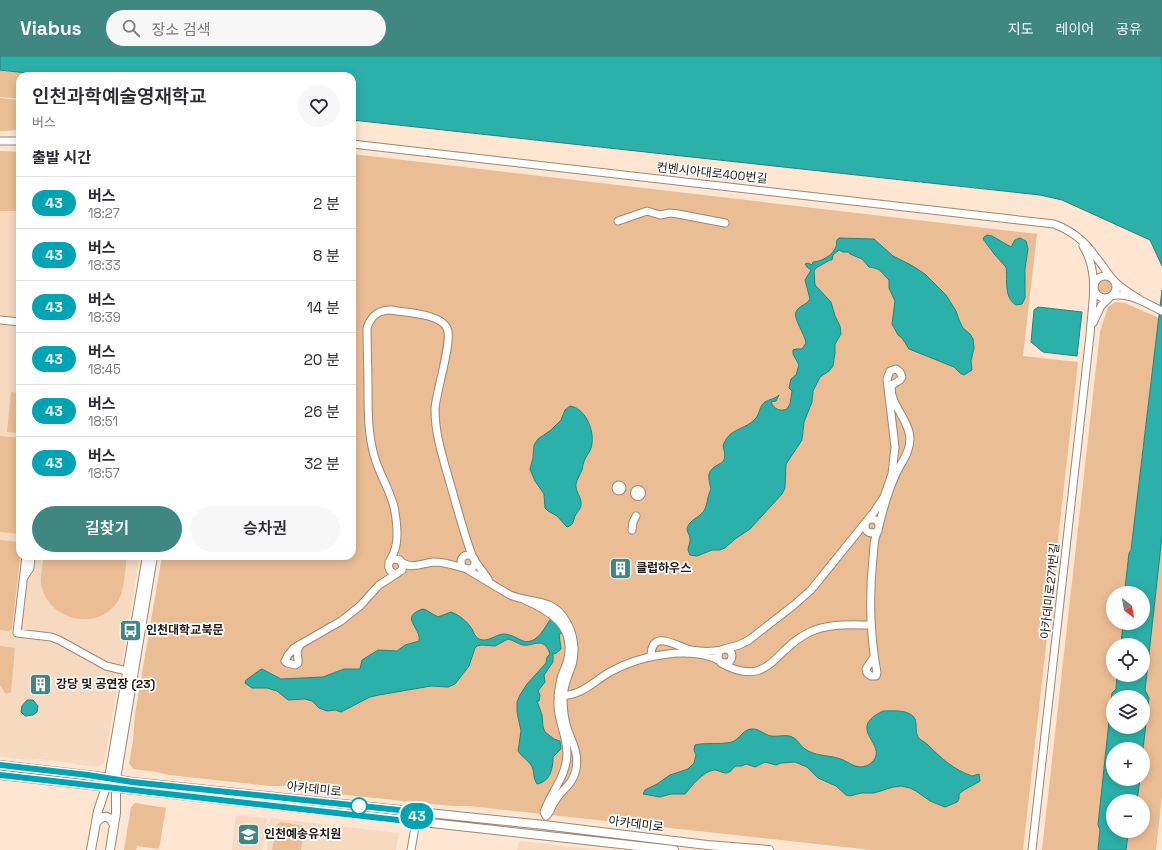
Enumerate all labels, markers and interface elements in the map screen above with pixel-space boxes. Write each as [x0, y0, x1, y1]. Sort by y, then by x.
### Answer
search box [106, 10, 386, 46]
text: Viabus [20, 16, 82, 41]
icon: search [120, 17, 142, 39]
text: 장소 검색 [152, 20, 211, 39]
text: 지도 [1008, 20, 1034, 38]
text: 레이어 [1056, 20, 1094, 38]
text: 공유 [1116, 20, 1142, 38]
text: 인천과학예술영재학교 [32, 84, 207, 109]
button: heart [298, 85, 340, 127]
text: 버스 [32, 114, 56, 131]
text: 출발 시간 [32, 148, 91, 167]
street label: 컨벤시아대로400번길 [656, 159, 768, 187]
text: 버스 [88, 186, 116, 205]
text: 43 [45, 194, 63, 212]
text: 2 분 [313, 194, 340, 213]
text: 18:27 [88, 205, 120, 222]
text: 버스 [88, 238, 116, 257]
text: 43 [45, 246, 63, 264]
text: 8 분 [313, 246, 340, 265]
text: 18:33 [88, 257, 121, 274]
text: 버스 [88, 290, 116, 309]
text: 43 [45, 298, 63, 316]
text: 14 분 [307, 298, 340, 317]
text: 18:39 [88, 309, 121, 326]
text: 버스 [88, 342, 116, 361]
text: 43 [45, 350, 63, 368]
text: 20 분 [304, 350, 340, 369]
text: 18:45 [88, 361, 121, 378]
text: 버스 [88, 394, 116, 413]
text: 43 [45, 402, 63, 420]
text: 26 분 [304, 402, 340, 421]
text: 18:51 [88, 413, 118, 430]
text: 버스 [88, 446, 116, 465]
text: 43 [45, 454, 63, 472]
text: 32 분 [304, 454, 340, 473]
text: 18:57 [88, 465, 120, 482]
button: 길찾기 [32, 506, 182, 552]
button: 승차권 [190, 506, 340, 552]
street label: 아카데미로271번길 [1037, 542, 1063, 640]
building icon: 클럽하우스 [608, 555, 634, 581]
place label: 클럽하우스 [636, 560, 691, 576]
north arrow [1106, 586, 1150, 630]
map controls [1106, 586, 1150, 838]
bus stop icon: 인천대학교북문 [118, 617, 144, 643]
place label: 인천대학교북문 [146, 622, 223, 638]
button: locate [1106, 638, 1150, 682]
building icon: 강당 및 공연장 (23) [28, 671, 54, 697]
place label: 강당 및 공연장 (23) [56, 676, 156, 692]
button: layers [1106, 690, 1150, 734]
button: + [1106, 742, 1150, 786]
street label: 아카데미로 [286, 778, 342, 800]
button: − [1106, 794, 1150, 838]
unlabelled marker [350, 797, 368, 815]
line badge: 43 [399, 803, 435, 829]
text: 43 [408, 807, 426, 825]
street label: 아카데미로 [608, 813, 664, 835]
school or university icon: 인천예송유치원 [236, 821, 262, 847]
place label: 인천예송유치원 [264, 826, 341, 842]

